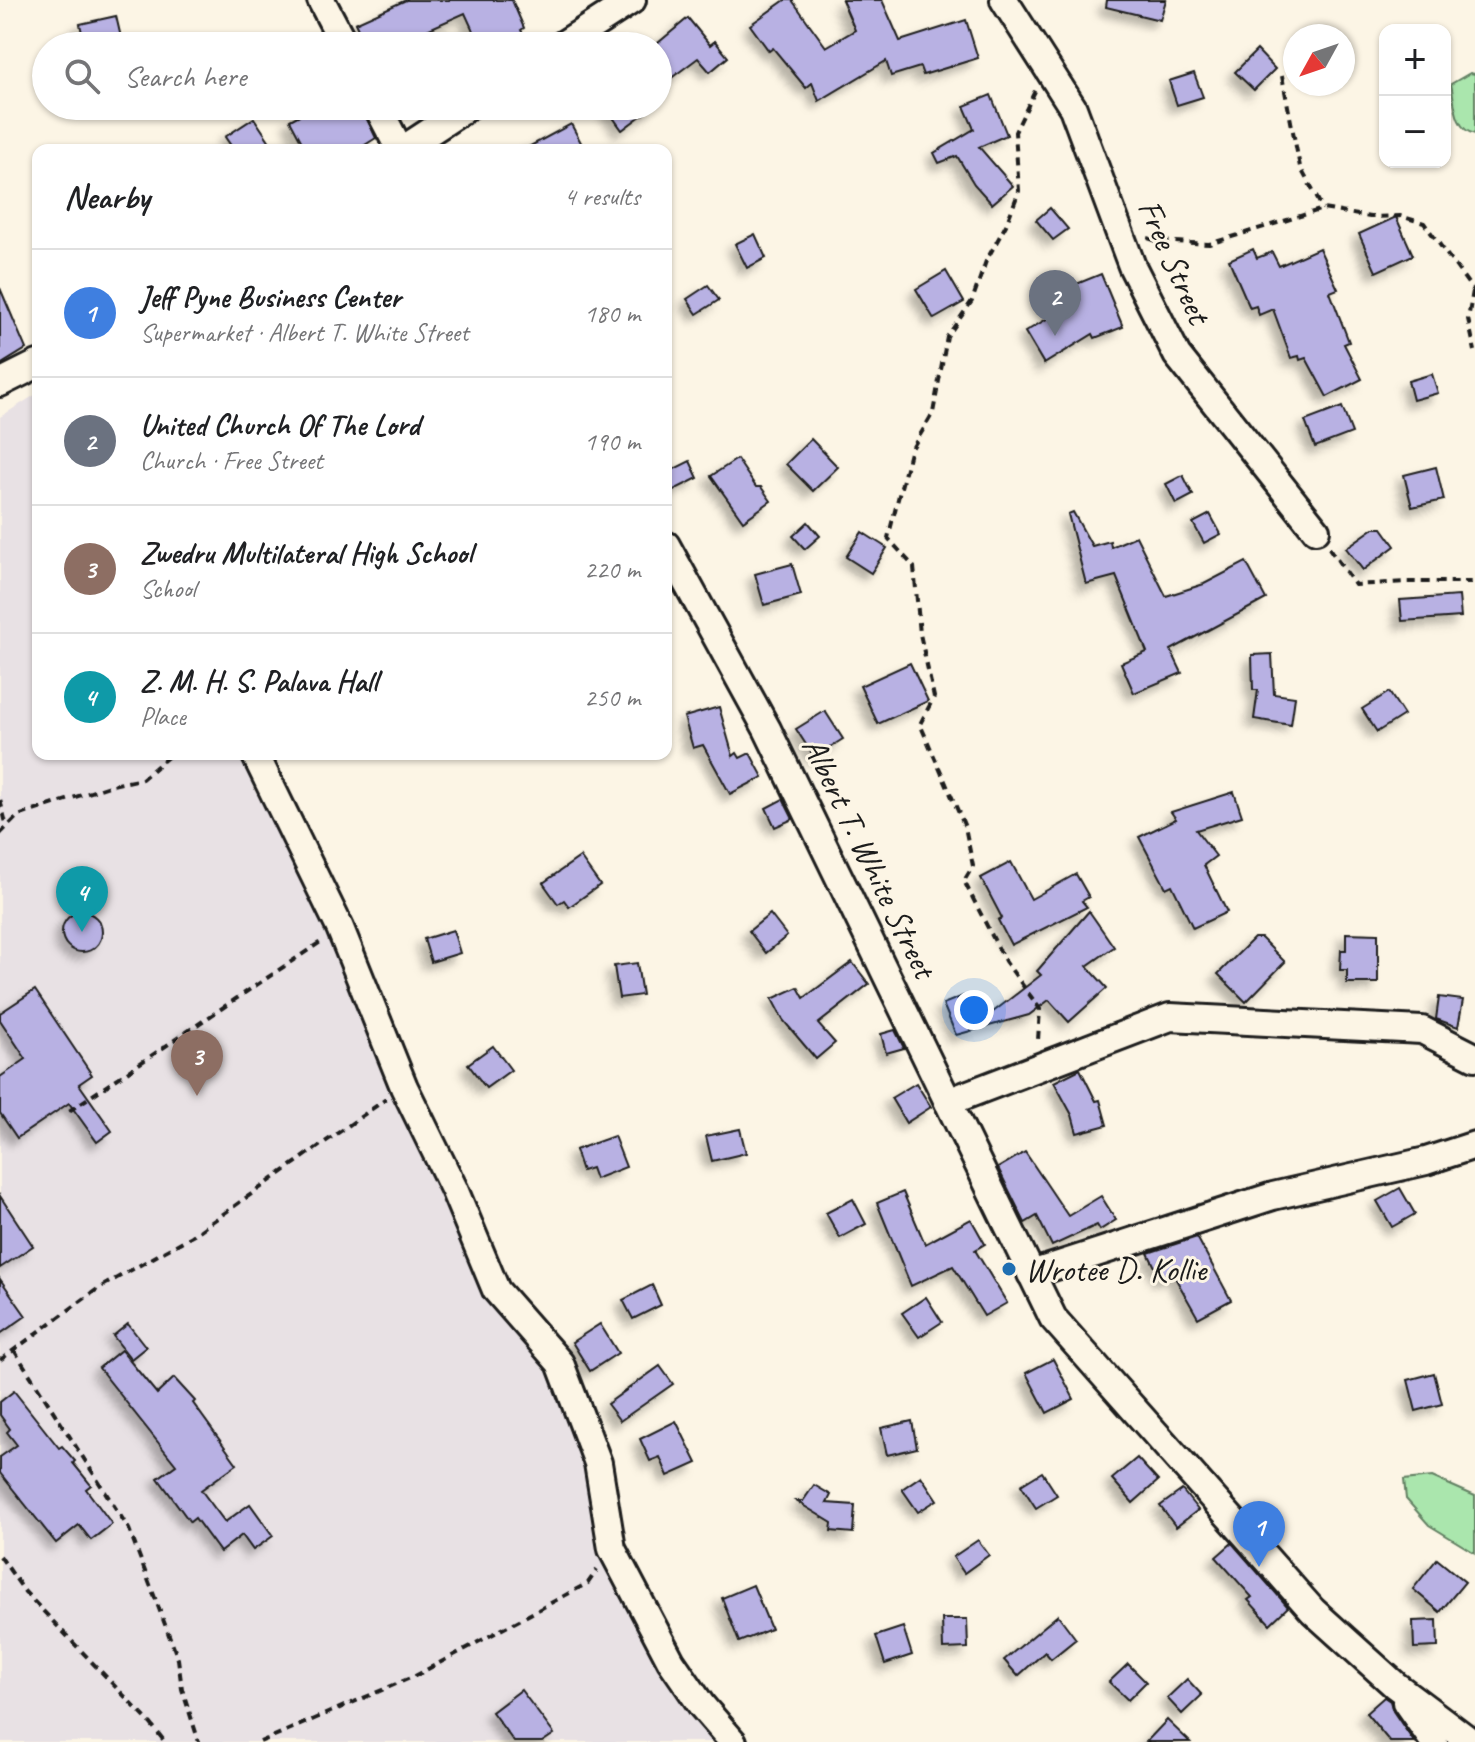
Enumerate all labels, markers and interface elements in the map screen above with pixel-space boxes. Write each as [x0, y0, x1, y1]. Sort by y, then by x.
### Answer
north arrow [1283, 24, 1355, 96]
map controls [1379, 24, 1451, 168]
button: + [1379, 24, 1451, 96]
search box [32, 32, 672, 120]
icon: search [60, 54, 104, 98]
text: Search here [124, 57, 246, 95]
button: − [1379, 96, 1451, 168]
text: Nearby [64, 175, 150, 218]
text: 4 results [564, 180, 640, 213]
street label: Free Street [1128, 193, 1222, 333]
pin: 2 [1029, 270, 1081, 336]
text: Jeff Pyne Business Center [140, 278, 401, 316]
text: 1 [84, 297, 96, 330]
text: 180 m [584, 297, 640, 330]
text: Supermarket · Albert T. White Street [140, 316, 469, 349]
text: United Church Of The Lord [140, 406, 420, 444]
text: 2 [84, 425, 96, 458]
text: 190 m [584, 425, 640, 458]
text: Church · Free Street [140, 444, 323, 477]
text: Zwedru Multilateral High School [140, 534, 472, 572]
text: 3 [84, 553, 96, 586]
text: 220 m [584, 553, 640, 586]
text: School [140, 572, 196, 605]
text: Z. M. H. S. Palava Hall [140, 662, 377, 700]
text: 4 [84, 681, 96, 714]
text: 250 m [584, 681, 640, 714]
text: Place [140, 700, 186, 733]
street label: Albert T. White Street [793, 730, 948, 988]
pin: 4 [56, 866, 108, 932]
your location [954, 990, 994, 1030]
pin: 3 [171, 1030, 223, 1096]
place label: Wrotee D. Kollie [1025, 1248, 1208, 1291]
marker: Wrotee D. Kollie [1000, 1260, 1018, 1278]
pin: 1 [1233, 1501, 1285, 1567]

